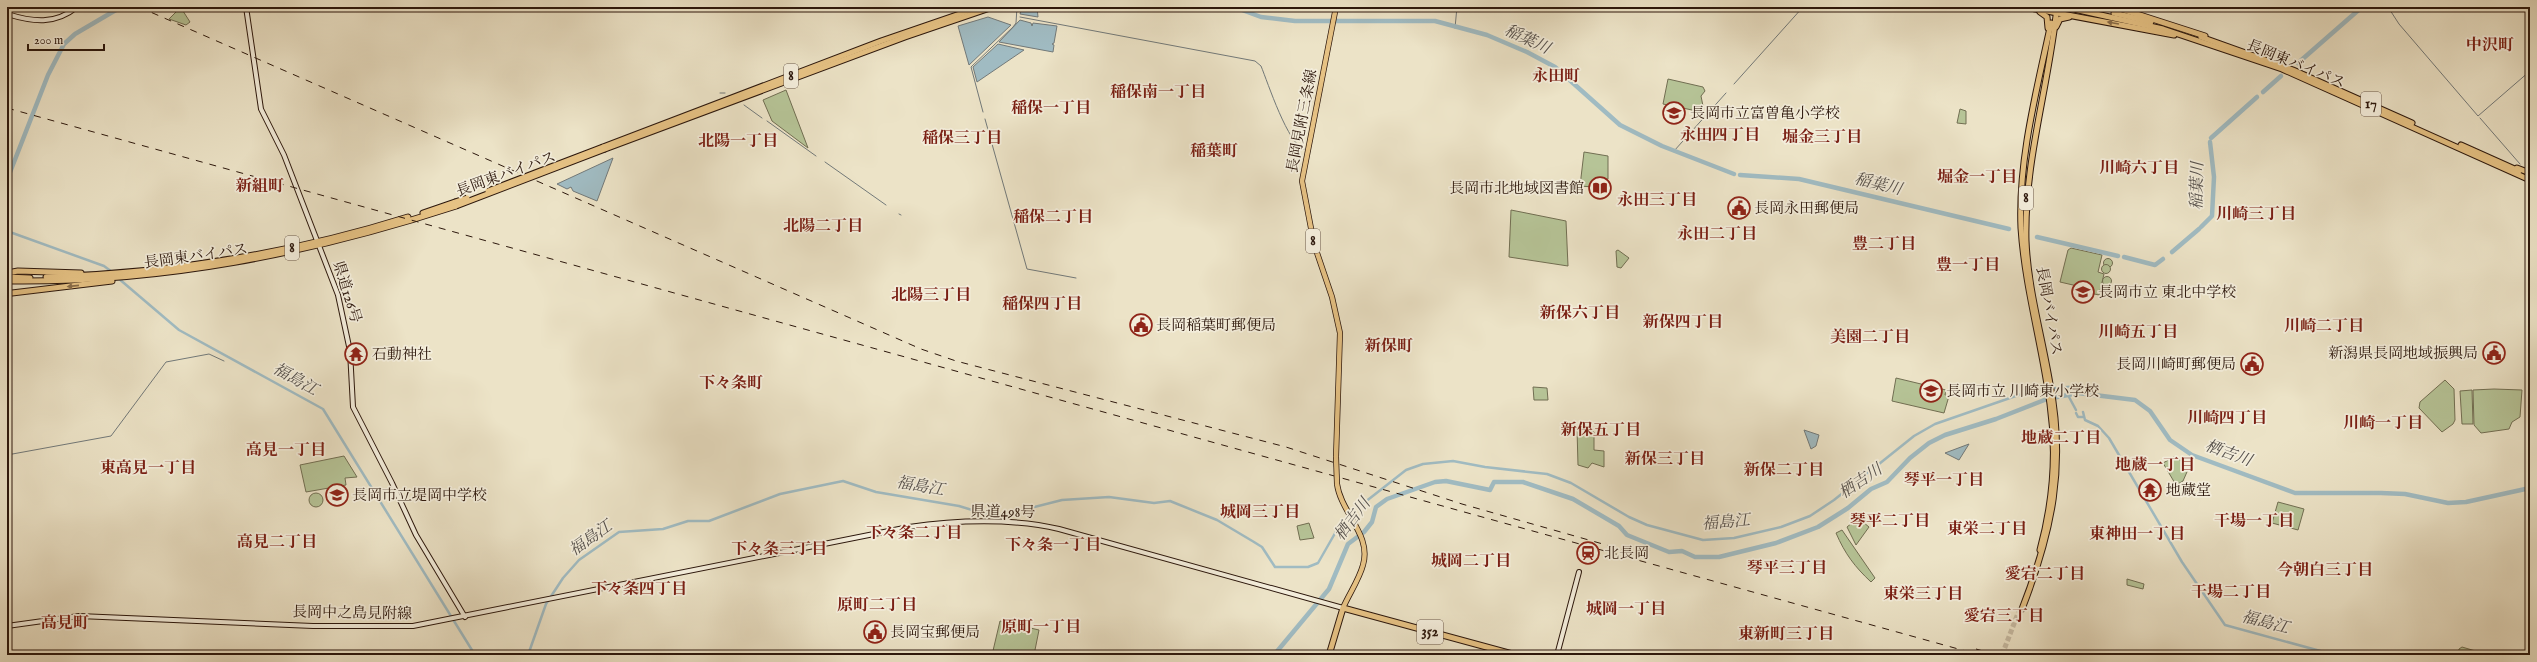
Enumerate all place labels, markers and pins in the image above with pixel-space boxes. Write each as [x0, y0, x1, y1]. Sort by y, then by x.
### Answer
school or university icon: 長岡市立富曽亀小学校 [1661, 100, 1687, 126]
place label: 長岡市立富曽亀小学校 [1690, 104, 1840, 123]
library icon: 長岡市北地域図書館 [1587, 175, 1613, 201]
place label: 長岡市北地域図書館 [1449, 179, 1584, 198]
public building icon: 長岡永田郵便局 [1726, 195, 1752, 221]
place label: 長岡永田郵便局 [1754, 199, 1859, 218]
school or university icon: 長岡市立 東北中学校 [2070, 279, 2096, 305]
place label: 長岡市立 東北中学校 [2098, 283, 2236, 302]
public building icon: 長岡稲葉町郵便局 [1128, 312, 1154, 338]
place label: 長岡稲葉町郵便局 [1156, 316, 1276, 335]
public building icon: 新潟県長岡地域振興局 [2481, 340, 2507, 366]
temple icon: 石動神社 [343, 341, 369, 367]
place label: 新潟県長岡地域振興局 [2328, 344, 2478, 363]
place label: 石動神社 [372, 345, 432, 364]
public building icon: 長岡川崎町郵便局 [2239, 351, 2265, 377]
place label: 長岡川崎町郵便局 [2116, 355, 2236, 374]
school or university icon: 長岡市立 川崎東小学校 [1918, 378, 1944, 404]
place label: 長岡市立 川崎東小学校 [1946, 382, 2099, 401]
temple icon: 地蔵堂 [2137, 477, 2163, 503]
place label: 地蔵堂 [2166, 481, 2211, 500]
school or university icon: 長岡市立堤岡中学校 [324, 482, 350, 508]
place label: 長岡市立堤岡中学校 [352, 486, 487, 505]
station icon: 北長岡 [1575, 540, 1601, 566]
place label: 北長岡 [1604, 544, 1649, 563]
public building icon: 長岡宝郵便局 [862, 619, 888, 645]
place label: 長岡宝郵便局 [890, 623, 980, 642]

